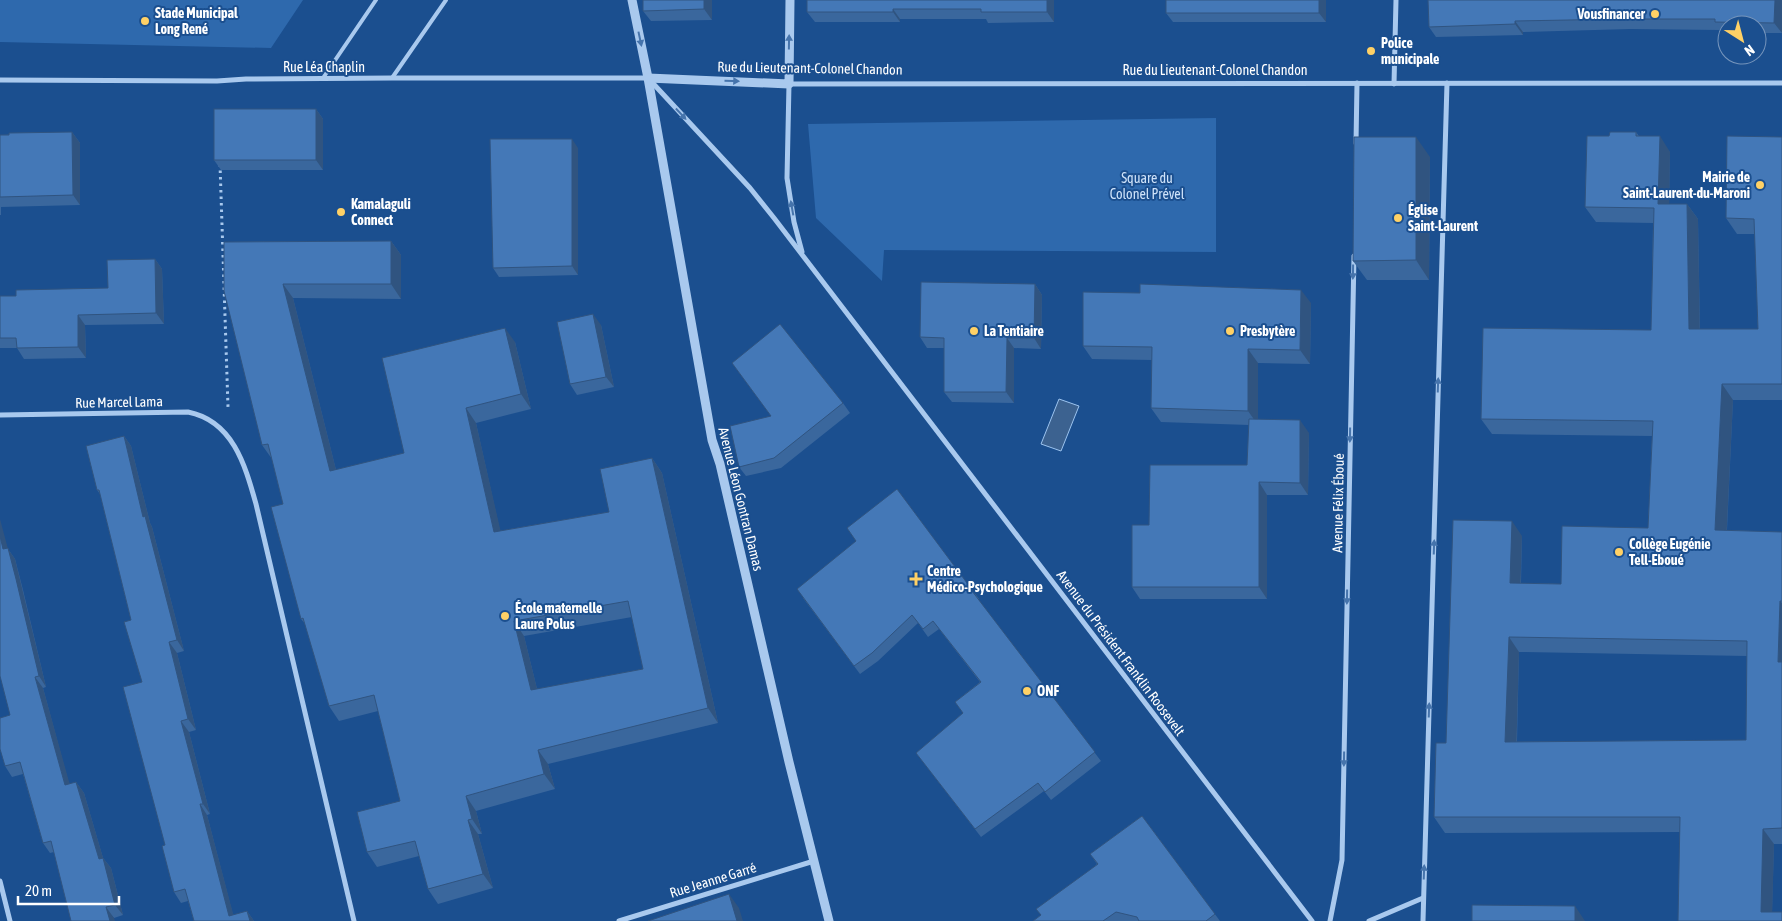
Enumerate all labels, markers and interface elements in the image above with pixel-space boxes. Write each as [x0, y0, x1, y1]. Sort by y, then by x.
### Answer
place label: Stade Municipal Long René [155, 5, 238, 37]
place label: Vousfinancer [1576, 6, 1646, 22]
marker: Vousfinancer [1649, 8, 1661, 20]
marker: Stade Municipal Long René [139, 15, 151, 27]
north arrow [1717, 15, 1767, 65]
one-way arrow [636, 32, 644, 47]
one-way arrow [786, 34, 794, 50]
place label: Police municipale [1381, 35, 1439, 67]
text: N [1742, 42, 1758, 59]
marker: Police municipale [1365, 45, 1377, 57]
street label: Rue du Lieutenant-Colonel Chandon [717, 58, 903, 78]
street label: Rue Léa Chaplin [283, 59, 365, 75]
street label: Rue du Lieutenant-Colonel Chandon [1122, 62, 1308, 78]
one-way arrow [724, 77, 740, 85]
one-way arrow [675, 108, 687, 120]
place label: Mairie de Saint-Laurent-du-Maroni [1623, 169, 1750, 201]
park label: Square du Colonel Prével [1110, 170, 1185, 202]
marker: Mairie de Saint-Laurent-du-Maroni [1754, 179, 1766, 191]
place label: Kamalaguli Connect [351, 196, 411, 228]
one-way arrow [787, 200, 795, 216]
place label: Église Saint-Laurent [1408, 202, 1478, 234]
marker: Kamalaguli Connect [335, 206, 347, 218]
marker: Église Saint-Laurent [1392, 212, 1404, 224]
one-way arrow [1349, 264, 1357, 280]
place label: La Tentiaire [984, 323, 1044, 339]
place label: Presbytère [1240, 323, 1295, 339]
marker: La Tentiaire [968, 325, 980, 337]
marker: Presbytère [1224, 325, 1236, 337]
one-way arrow [1434, 377, 1442, 393]
street label: Rue Marcel Lama [75, 393, 163, 411]
street label: Avenue Léon Gontran Damas [715, 426, 767, 573]
one-way arrow [1346, 427, 1354, 443]
street label: Avenue Félix Éboué [1329, 453, 1347, 553]
place label: Collège Eugénie Tell-Eboué [1629, 536, 1711, 568]
one-way arrow [1430, 539, 1438, 555]
marker: Collège Eugénie Tell-Eboué [1613, 546, 1625, 558]
place label: Centre Médico-Psychologique [927, 563, 1043, 595]
street label: Avenue du Président Franklin Roosevelt [1054, 567, 1188, 739]
marker: Centre Médico-Psychologique [909, 572, 923, 586]
one-way arrow [1343, 589, 1351, 605]
place label: École maternelle Laure Polus [515, 600, 602, 632]
marker: École maternelle Laure Polus [499, 610, 511, 622]
place label: ONF [1037, 683, 1059, 699]
marker: ONF [1021, 685, 1033, 697]
one-way arrow [1425, 702, 1433, 718]
one-way arrow [1340, 752, 1348, 768]
street label: Rue Jeanne Garré [668, 859, 758, 901]
one-way arrow [1421, 864, 1429, 880]
scale bar [18, 874, 119, 906]
text: 20 m [25, 882, 52, 899]

